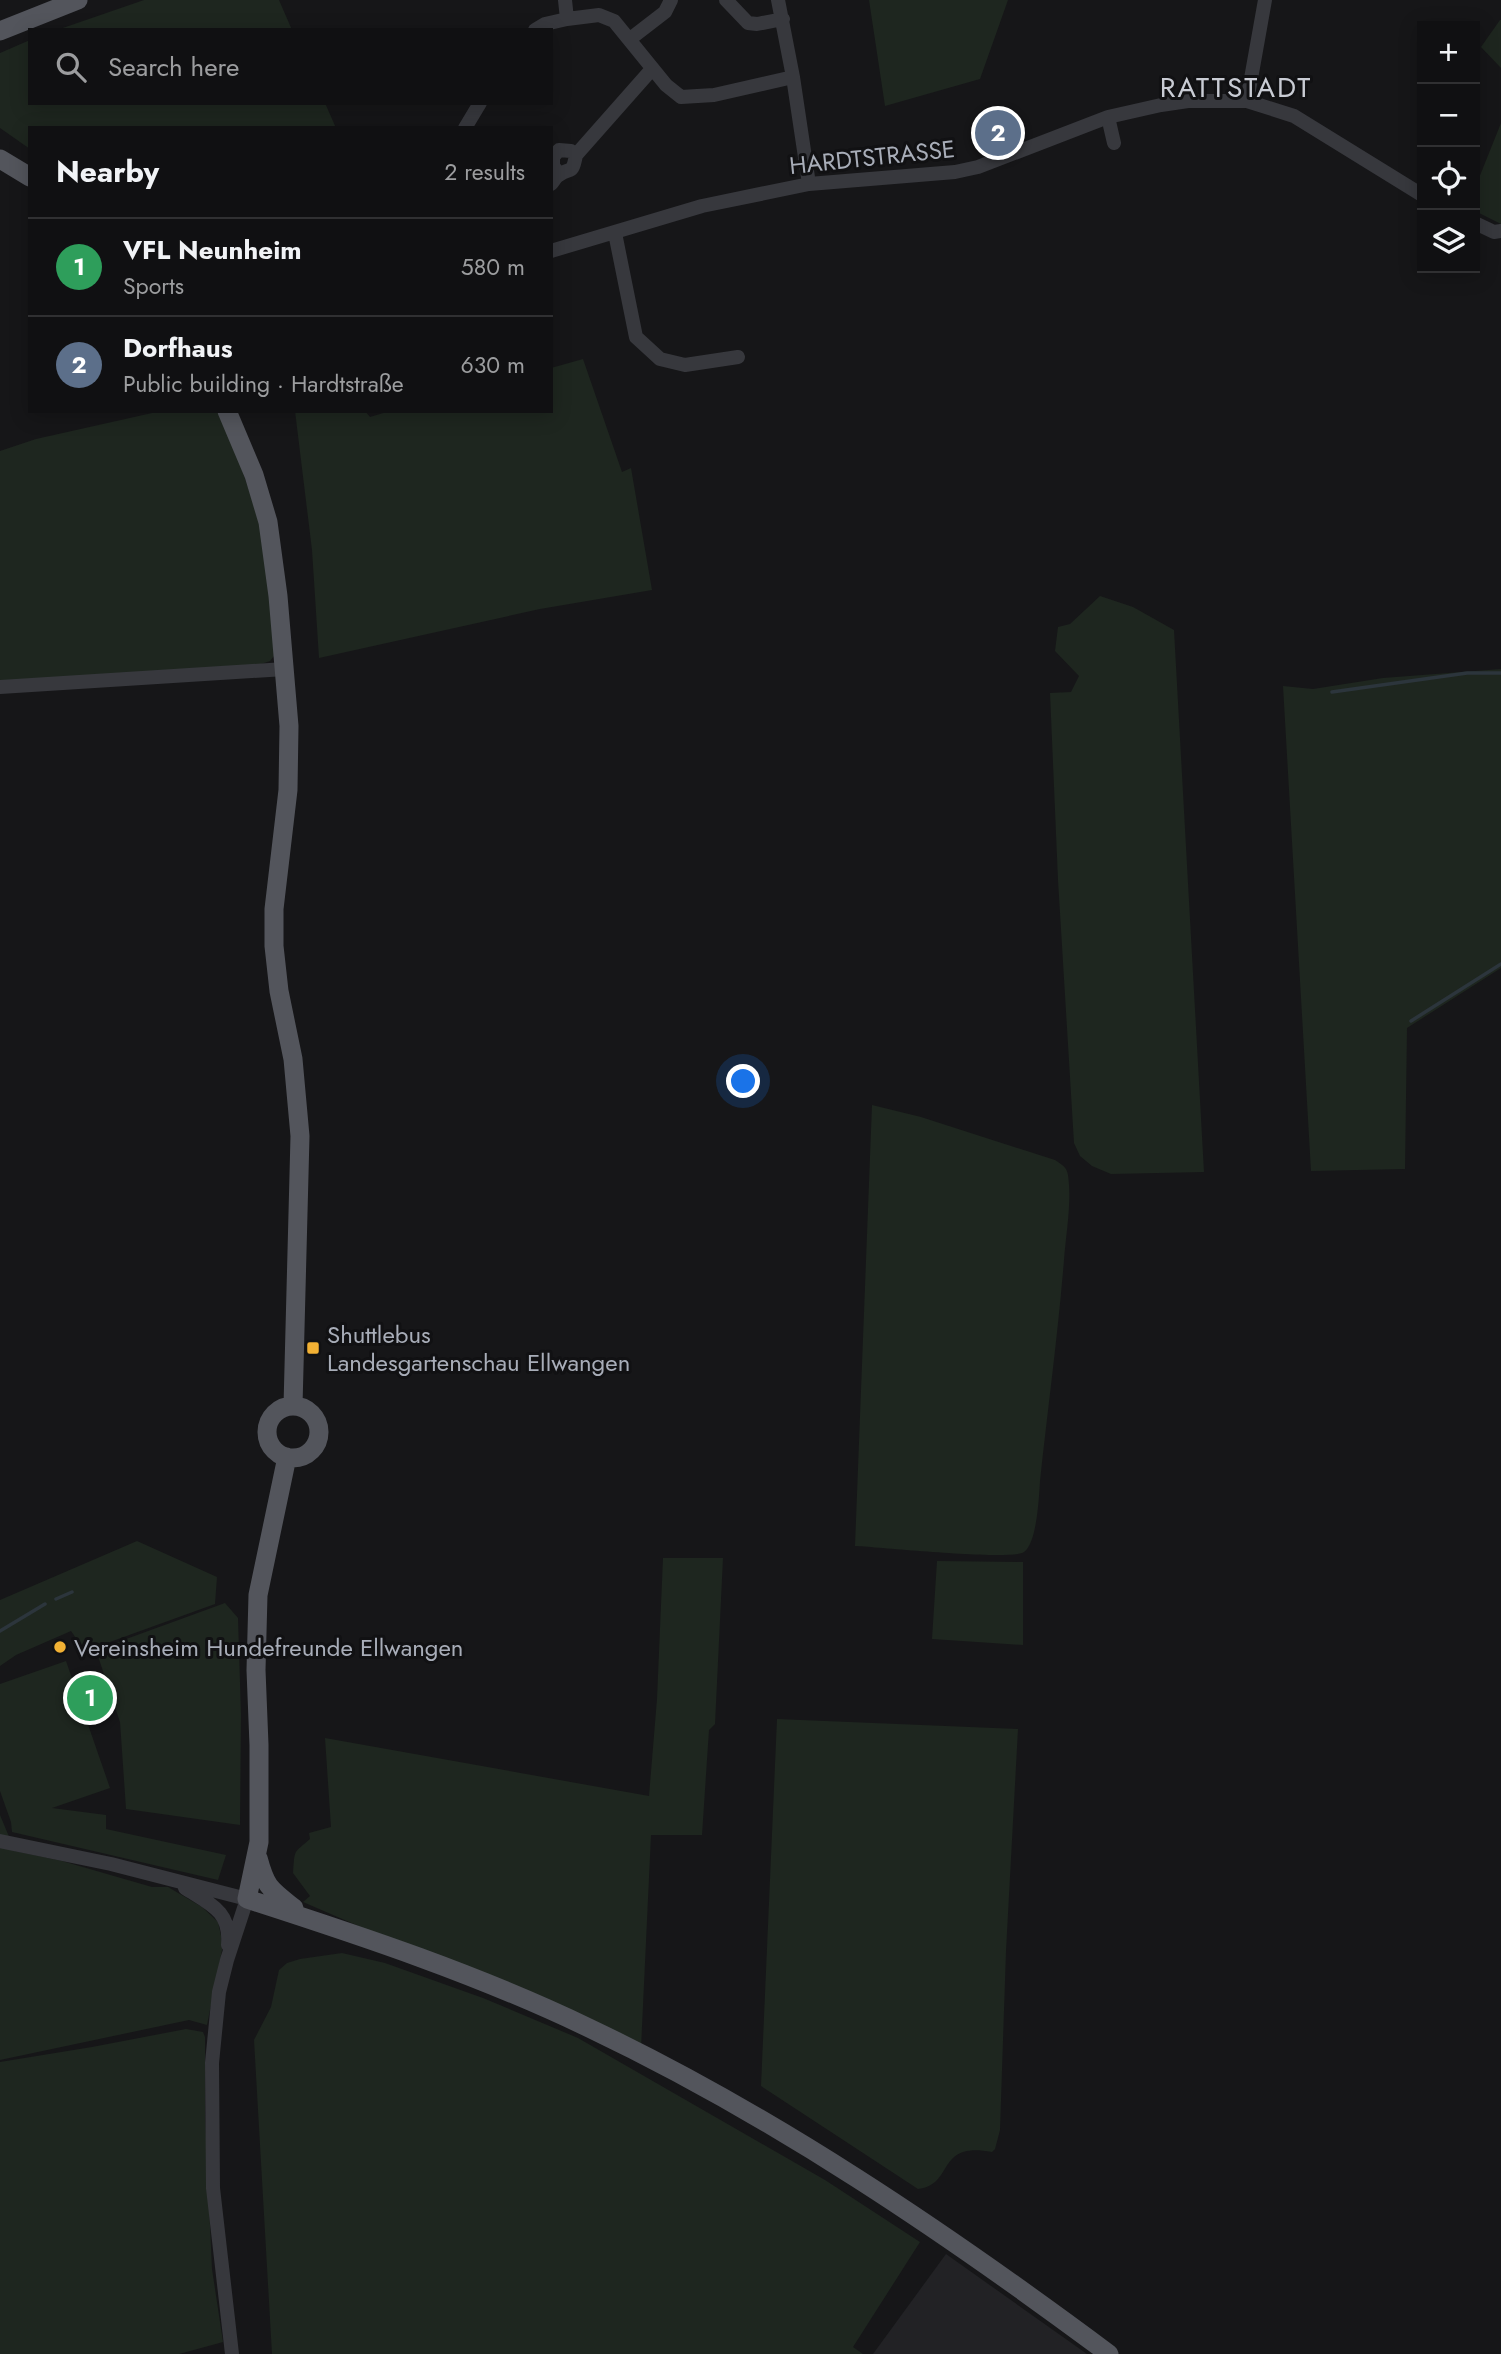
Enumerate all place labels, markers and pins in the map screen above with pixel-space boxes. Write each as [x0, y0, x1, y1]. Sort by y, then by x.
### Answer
pin: 2 [975, 107, 1021, 159]
place label: Shuttlebus Landesgartenschau Ellwangen [327, 1317, 630, 1380]
marker: Shuttlebus Landesgartenschau Ellwangen [305, 1340, 321, 1356]
place label: Vereinsheim Hundefreunde Ellwangen [74, 1630, 463, 1665]
marker: Vereinsheim Hundefreunde Ellwangen [52, 1639, 68, 1655]
pin: 1 [67, 1672, 113, 1724]

